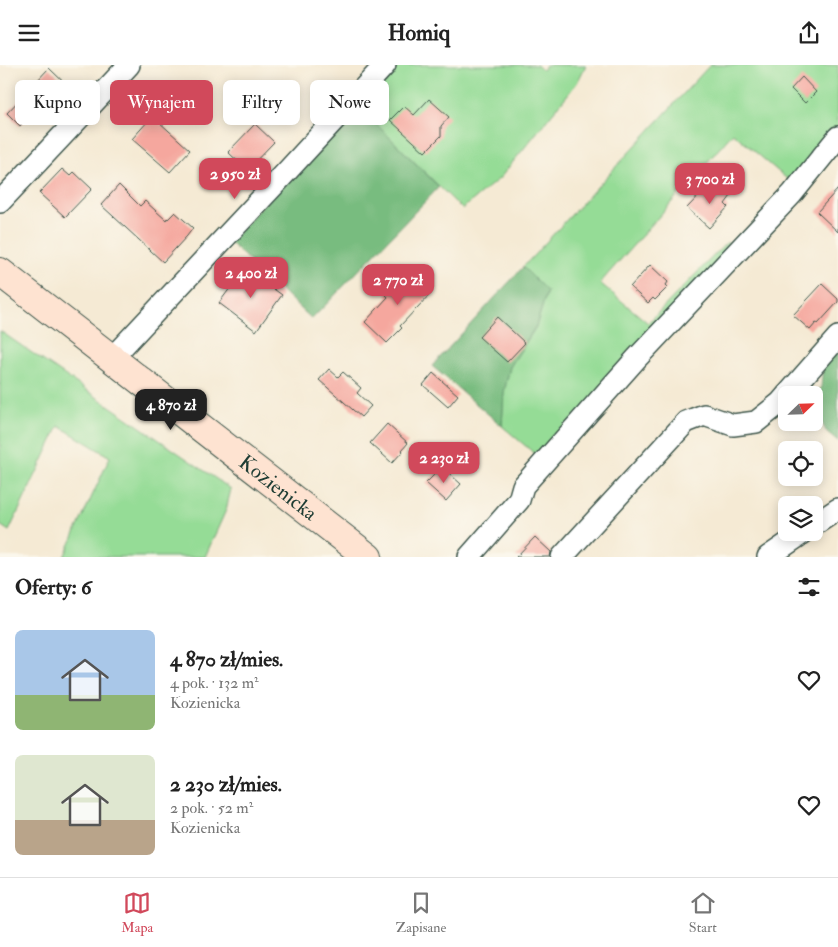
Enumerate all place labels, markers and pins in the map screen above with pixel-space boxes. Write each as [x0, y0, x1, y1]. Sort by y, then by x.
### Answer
pin: 2 950 zł [183, 157, 287, 200]
pin: 3 700 zł [658, 163, 762, 205]
pin: 2 400 zł [199, 257, 303, 299]
pin: 2 770 zł [346, 263, 450, 306]
pin: 4 870 zł [119, 389, 223, 431]
pin: 2 230 zł [392, 441, 496, 484]

